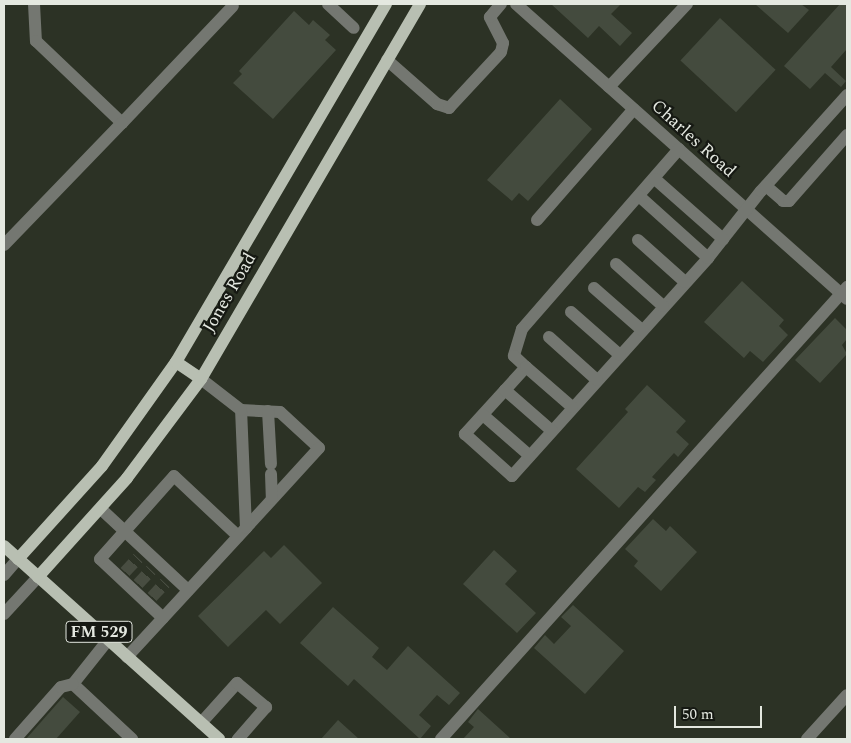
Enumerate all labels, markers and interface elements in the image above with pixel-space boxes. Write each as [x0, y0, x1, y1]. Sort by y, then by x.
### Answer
street label: Charles Road [646, 95, 740, 183]
street label: Jones Road [199, 249, 261, 337]
road number: FM 529 [65, 618, 133, 646]
scale bar [676, 696, 764, 728]
text: 50 m [682, 703, 714, 726]

